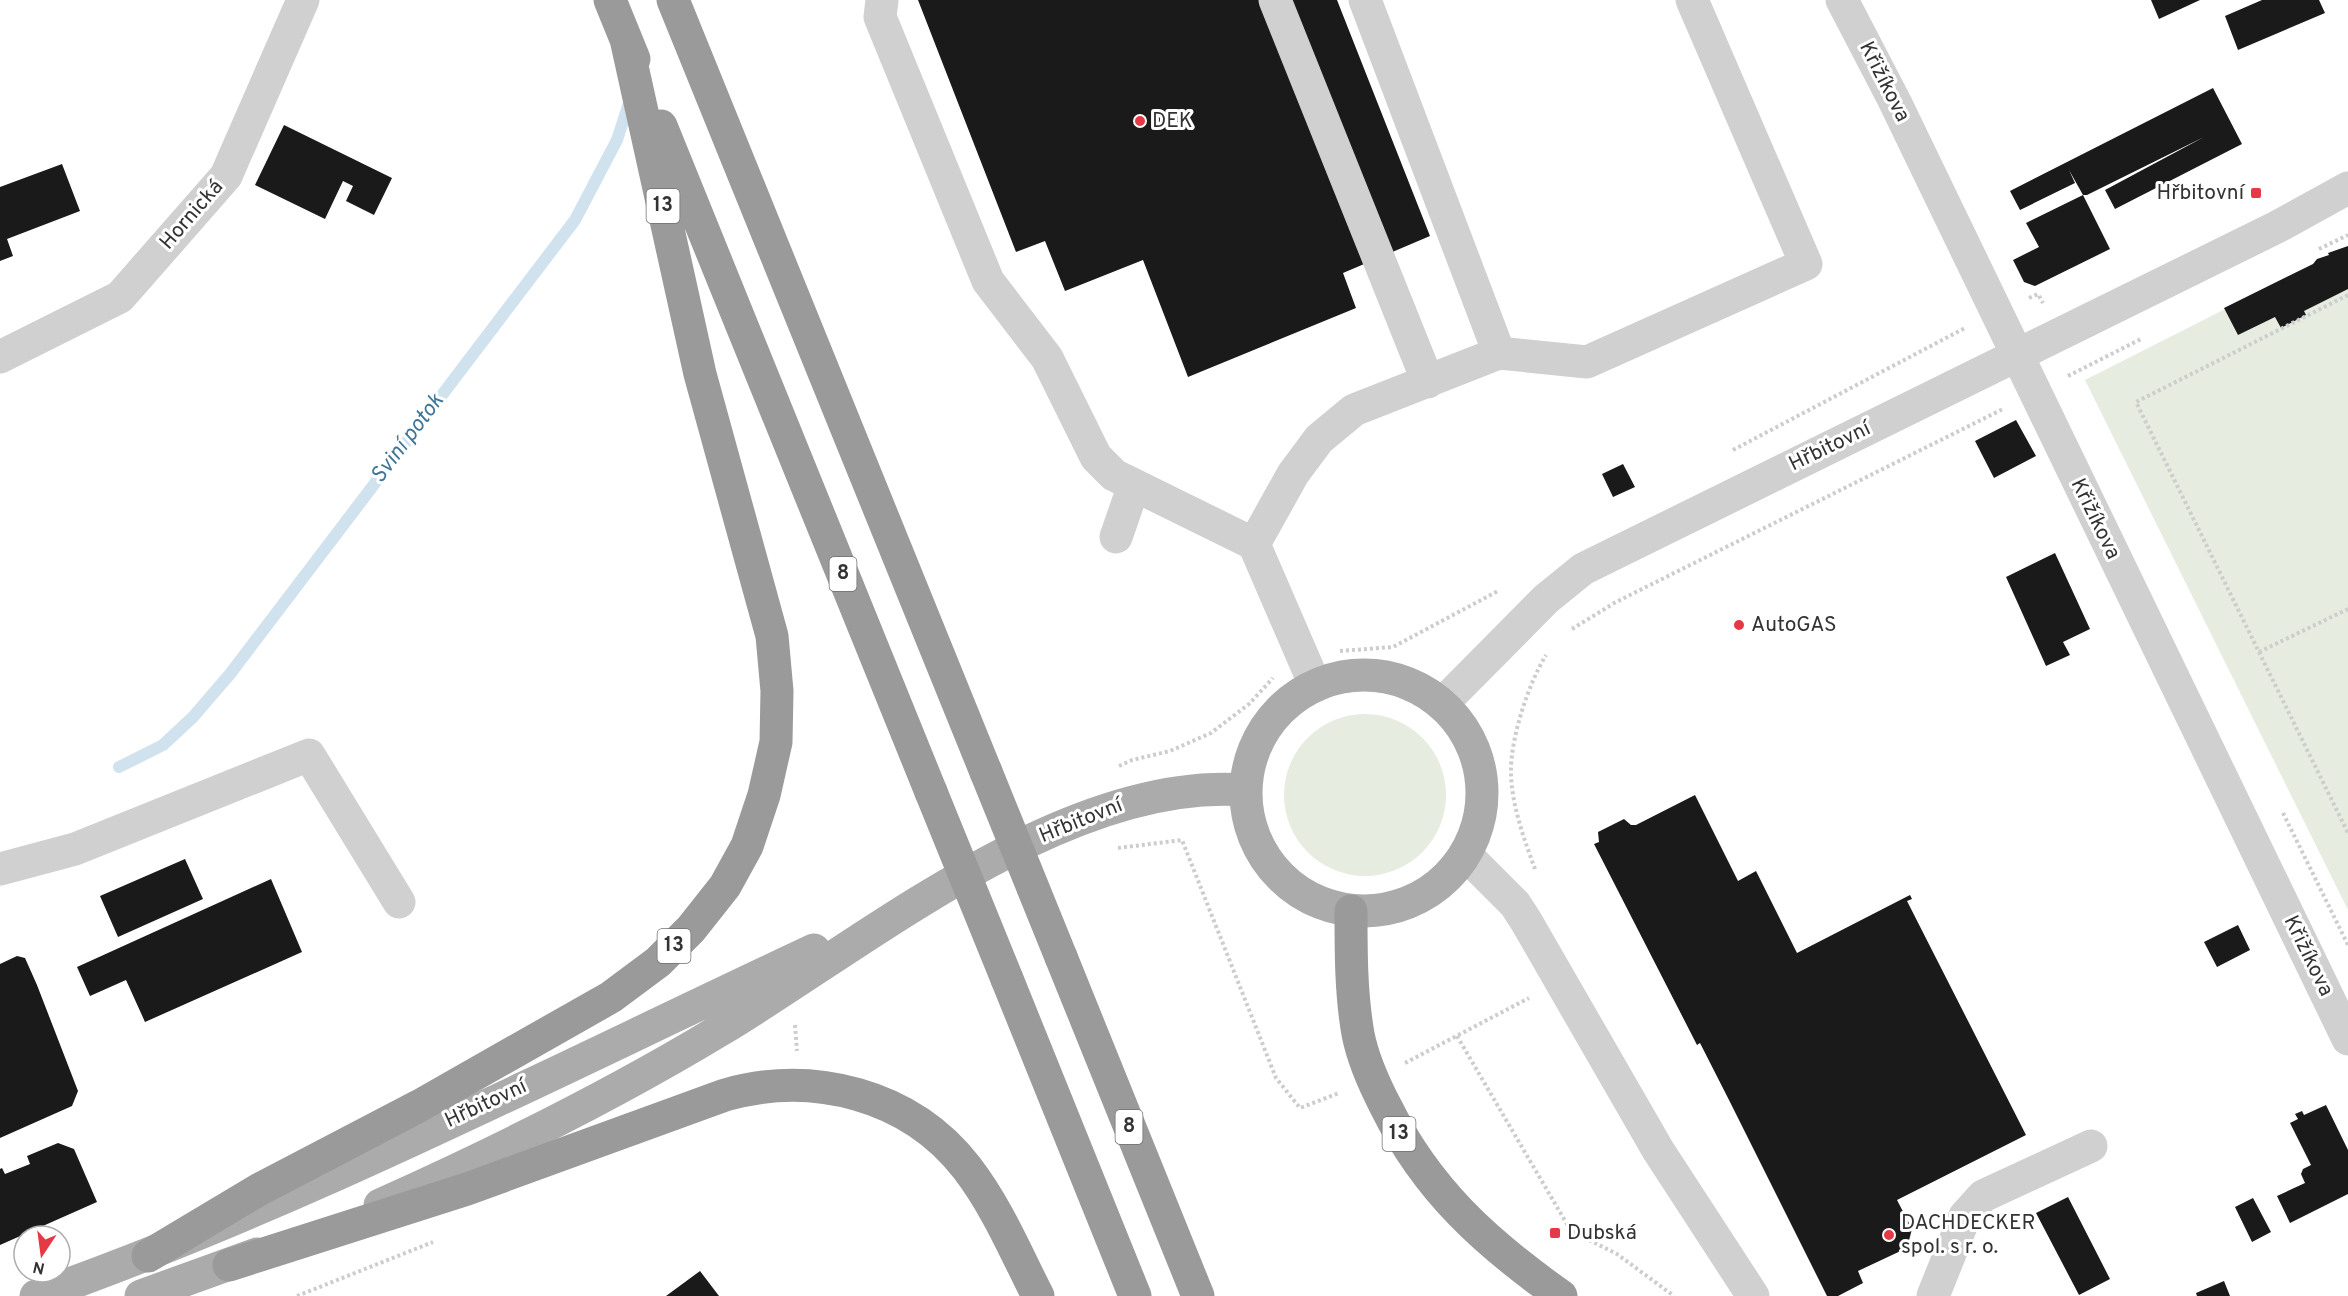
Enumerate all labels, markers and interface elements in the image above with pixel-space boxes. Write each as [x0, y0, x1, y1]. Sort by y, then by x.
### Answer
street label: Křižíkova [1852, 37, 1916, 127]
place label: DEK [1152, 108, 1193, 135]
marker: DEK [1133, 114, 1147, 128]
street label: Hornická [154, 174, 230, 256]
place label: Hřbitovní [2157, 180, 2246, 207]
marker: Hřbitovní [2249, 186, 2263, 200]
road number: 13 [646, 189, 680, 223]
water label: Sviní potok [366, 388, 451, 489]
street label: Hřbitovní [1785, 415, 1877, 478]
street label: Křižíkova [2064, 474, 2126, 564]
road number: 8 [830, 557, 856, 591]
place label: AutoGAS [1751, 612, 1837, 639]
marker: AutoGAS [1732, 618, 1746, 632]
street label: Hřbitovní [1035, 791, 1128, 850]
street label: Křižíkova [2277, 911, 2339, 1001]
road number: 13 [658, 929, 690, 963]
street label: Hřbitovní [441, 1073, 533, 1135]
road number: 8 [1116, 1110, 1142, 1144]
road number: 13 [1382, 1117, 1416, 1151]
place label: DACHDECKER spol. s r. o. [1901, 1210, 2036, 1261]
place label: Dubská [1567, 1220, 1637, 1247]
north arrow [12, 1224, 72, 1284]
marker: Dubská [1548, 1226, 1562, 1240]
marker: DACHDECKER spol. s r. o. [1882, 1228, 1896, 1242]
text: N [31, 1256, 47, 1278]

